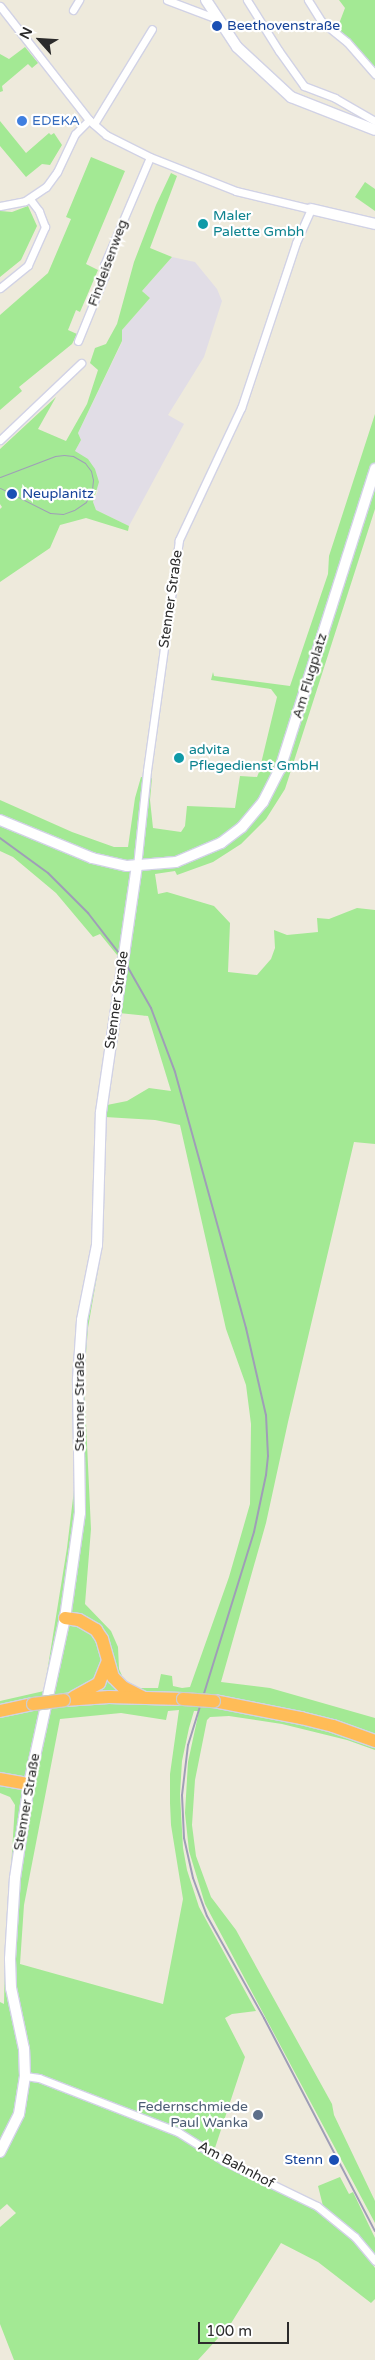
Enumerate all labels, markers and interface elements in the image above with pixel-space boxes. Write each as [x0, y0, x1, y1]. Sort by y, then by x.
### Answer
north arrow [15, 15, 65, 65]
place label: Beethovenstraße [227, 18, 340, 34]
marker: Beethovenstraße [211, 20, 223, 32]
text: N [16, 24, 36, 42]
place label: EDEKA [32, 113, 80, 129]
marker: EDEKA [16, 115, 28, 127]
place label: Maler Palette Gmbh [213, 208, 304, 240]
street label: Findeisenweg [84, 217, 132, 309]
marker: Maler Palette Gmbh [197, 218, 209, 230]
place label: Neuplanitz [22, 486, 94, 502]
marker: Neuplanitz [6, 488, 18, 500]
street label: Stenner Straße [156, 549, 186, 649]
street label: Am Flugplatz [289, 631, 331, 721]
place label: advita Pflegedienst GmbH [189, 742, 319, 774]
marker: advita Pflegedienst GmbH [173, 752, 185, 764]
street label: Stenner Straße [102, 950, 132, 1050]
street label: Stenner Straße [72, 1353, 88, 1451]
street label: Stenner Straße [10, 1752, 44, 1852]
place label: Federnschmiede Paul Wanka [138, 2099, 248, 2132]
marker: Federnschmiede Paul Wanka [252, 2109, 264, 2121]
street label: Am Bahnhof [195, 2138, 277, 2192]
place label: Stenn [284, 2152, 323, 2168]
marker: Stenn [327, 2153, 341, 2167]
scale bar [200, 2312, 291, 2344]
text: 100 m [206, 2322, 252, 2340]

